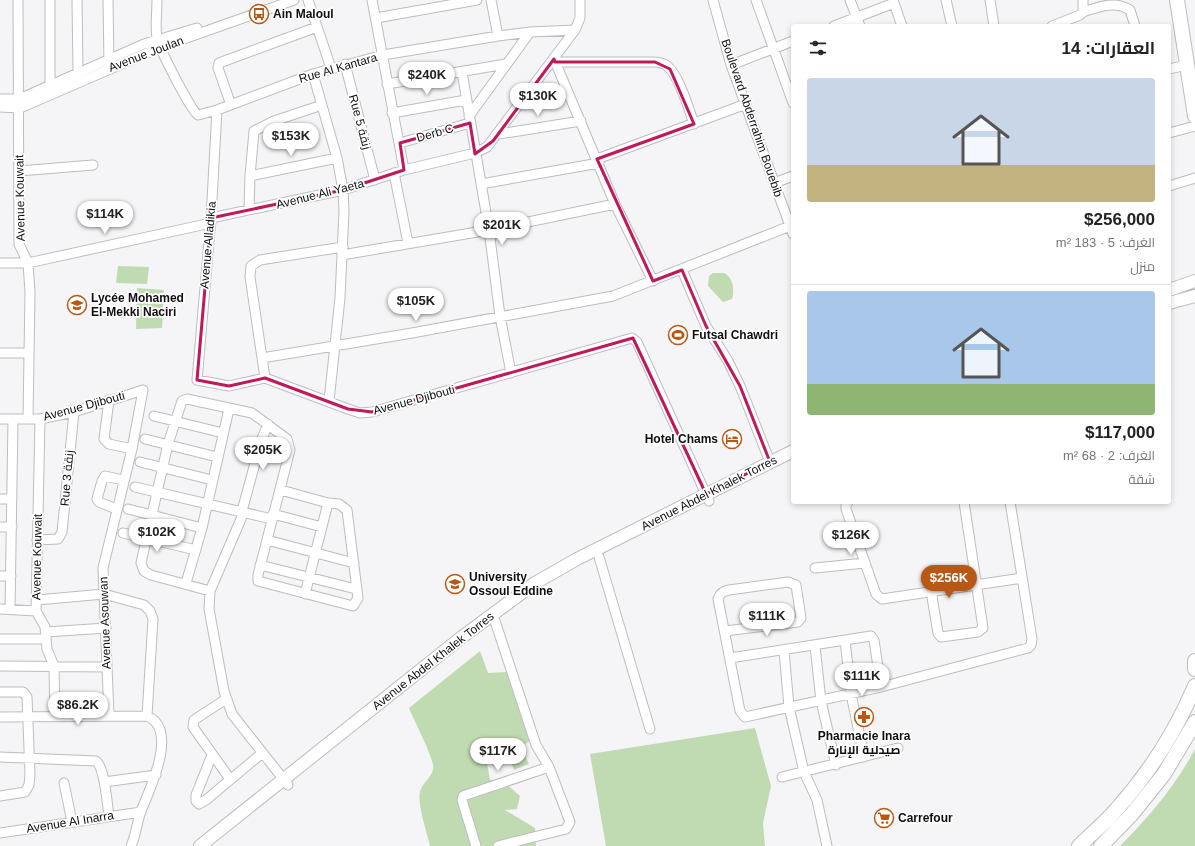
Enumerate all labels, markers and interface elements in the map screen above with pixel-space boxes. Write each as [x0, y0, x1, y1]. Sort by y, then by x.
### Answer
bus stop icon: Ain Maloul [248, 3, 270, 25]
place label: Ain Maloul [273, 7, 334, 21]
street label: Avenue Joulan [107, 33, 185, 75]
street label: Boulevard Abderrahim Bouebib [718, 37, 786, 199]
icon: filters [807, 37, 829, 59]
text: العقارات: 14 [1062, 39, 1155, 58]
street label: Rue Al Kantara [297, 50, 379, 86]
pin: $240K [399, 62, 455, 96]
text: $240K [408, 67, 446, 82]
pin: $130K [510, 83, 566, 117]
text: $130K [519, 88, 557, 103]
street label: Rue 5 زنقة [346, 93, 374, 151]
icon: home [945, 104, 1017, 176]
street label: Derb C [415, 121, 456, 145]
pin: $153K [263, 123, 319, 157]
text: $153K [272, 128, 310, 143]
street label: Avenue Kouwait [12, 154, 28, 241]
street label: Avenue Ali Yaeta [275, 176, 366, 212]
street label: Avenue Alladikia [197, 200, 219, 289]
pin: $114K [77, 201, 133, 235]
text: $114K [86, 206, 124, 221]
text: $256,000 [1084, 210, 1155, 229]
pin: $201K [474, 212, 530, 246]
text: $201K [483, 217, 521, 232]
text: الغرف: 5 · 183 m² [1056, 235, 1155, 250]
text: منزل [1130, 259, 1155, 274]
pin: $105K [388, 288, 444, 322]
place label: Lycée Mohamed El-Mekki Naciri [91, 291, 184, 319]
text: $105K [397, 293, 435, 308]
school or university icon: Lycée Mohamed El-Mekki Naciri [66, 294, 88, 316]
icon: home [945, 317, 1017, 389]
sports icon: Futsal Chawdri [667, 324, 689, 346]
place label: Futsal Chawdri [692, 328, 778, 342]
street label: Avenue Djibouti [372, 382, 456, 418]
street label: Avenue Djibouti [42, 388, 126, 424]
text: $117,000 [1085, 423, 1155, 442]
hotel icon: Hotel Chams [721, 428, 743, 450]
place label: Hotel Chams [645, 432, 718, 446]
pin: $205K [235, 437, 291, 471]
text: $205K [244, 442, 282, 457]
text: الغرف: 2 · 68 m² [1063, 448, 1155, 463]
street label: Rue 3 زنقة [58, 449, 76, 507]
street label: Avenue Abdel Khalek Torres [639, 453, 779, 533]
text: شقة [1128, 472, 1155, 487]
street label: Avenue Kouwait [29, 513, 45, 600]
pin: $102K [129, 519, 185, 553]
pin: $126K [823, 522, 879, 556]
text: $102K [138, 524, 176, 539]
text: $126K [832, 527, 870, 542]
pin: $256K [921, 565, 977, 599]
place label: University Ossoul Eddine [469, 570, 553, 598]
text: $256K [930, 570, 968, 585]
school or university icon: University Ossoul Eddine [444, 573, 466, 595]
street label: Avenue Asouwan [96, 577, 114, 669]
pin: $111K [739, 603, 795, 637]
text: $111K [749, 608, 785, 623]
street label: Avenue Abdel Khalek Torres [369, 609, 497, 713]
pin: $111K [834, 663, 890, 697]
text: $111K [844, 668, 880, 683]
pin: $86.2K [45, 692, 111, 726]
text: $86.2K [57, 697, 99, 712]
pharmacy icon: Pharmacie Inara صيدلية الإنارة [853, 706, 875, 728]
place label: Pharmacie Inara صيدلية الإنارة [818, 729, 911, 758]
pin: $117K [470, 738, 526, 772]
text: $117K [479, 743, 517, 758]
supermarket icon: Carrefour [873, 807, 895, 829]
street label: Avenue Al Inarra [25, 808, 115, 836]
place label: Carrefour [898, 811, 953, 825]

